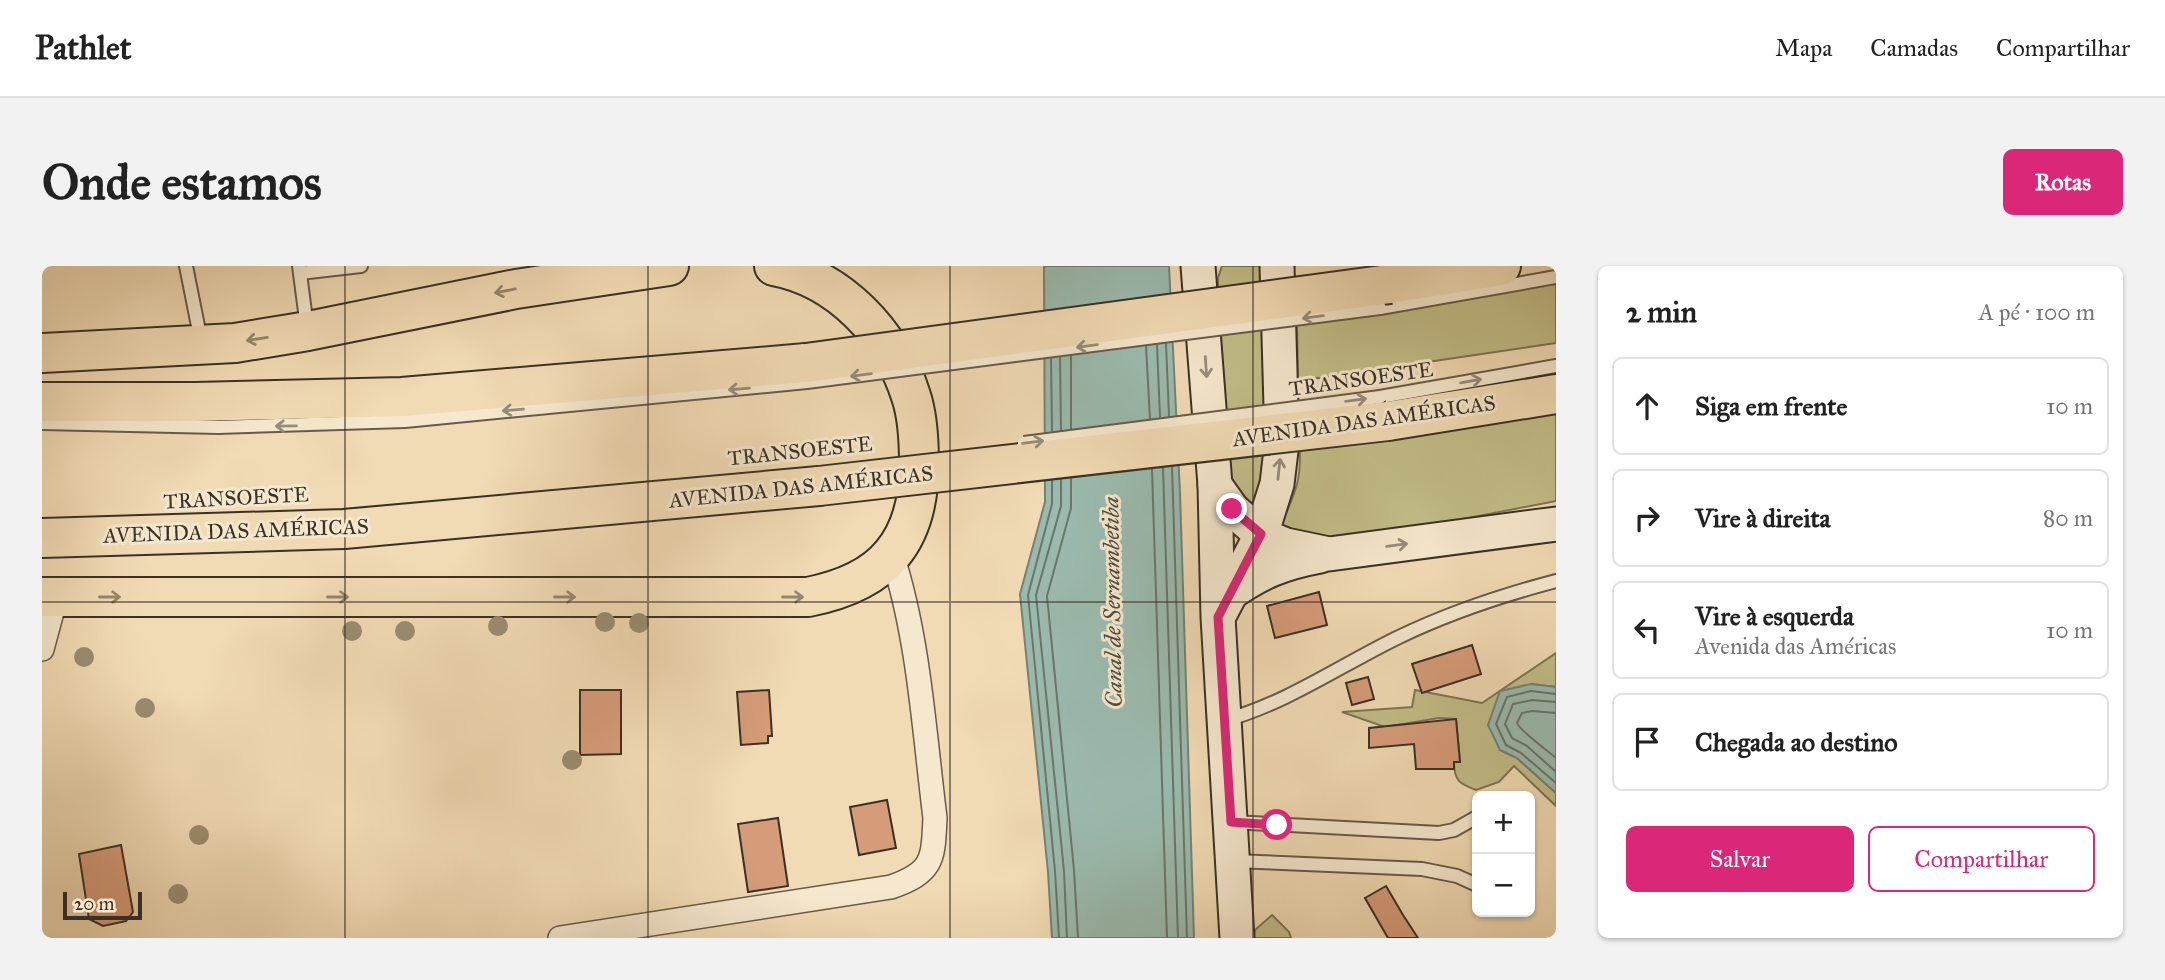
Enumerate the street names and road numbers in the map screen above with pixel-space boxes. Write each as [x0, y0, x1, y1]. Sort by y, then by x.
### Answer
street label: TRANSOESTE [1287, 356, 1435, 402]
street label: AVENIDA DAS AMÉRICAS [1230, 389, 1497, 452]
street label: TRANSOESTE [726, 430, 874, 472]
street label: AVENIDA DAS AMÉRICAS [666, 459, 934, 514]
street label: TRANSOESTE [163, 481, 309, 515]
street label: AVENIDA DAS AMÉRICAS [102, 512, 369, 549]

